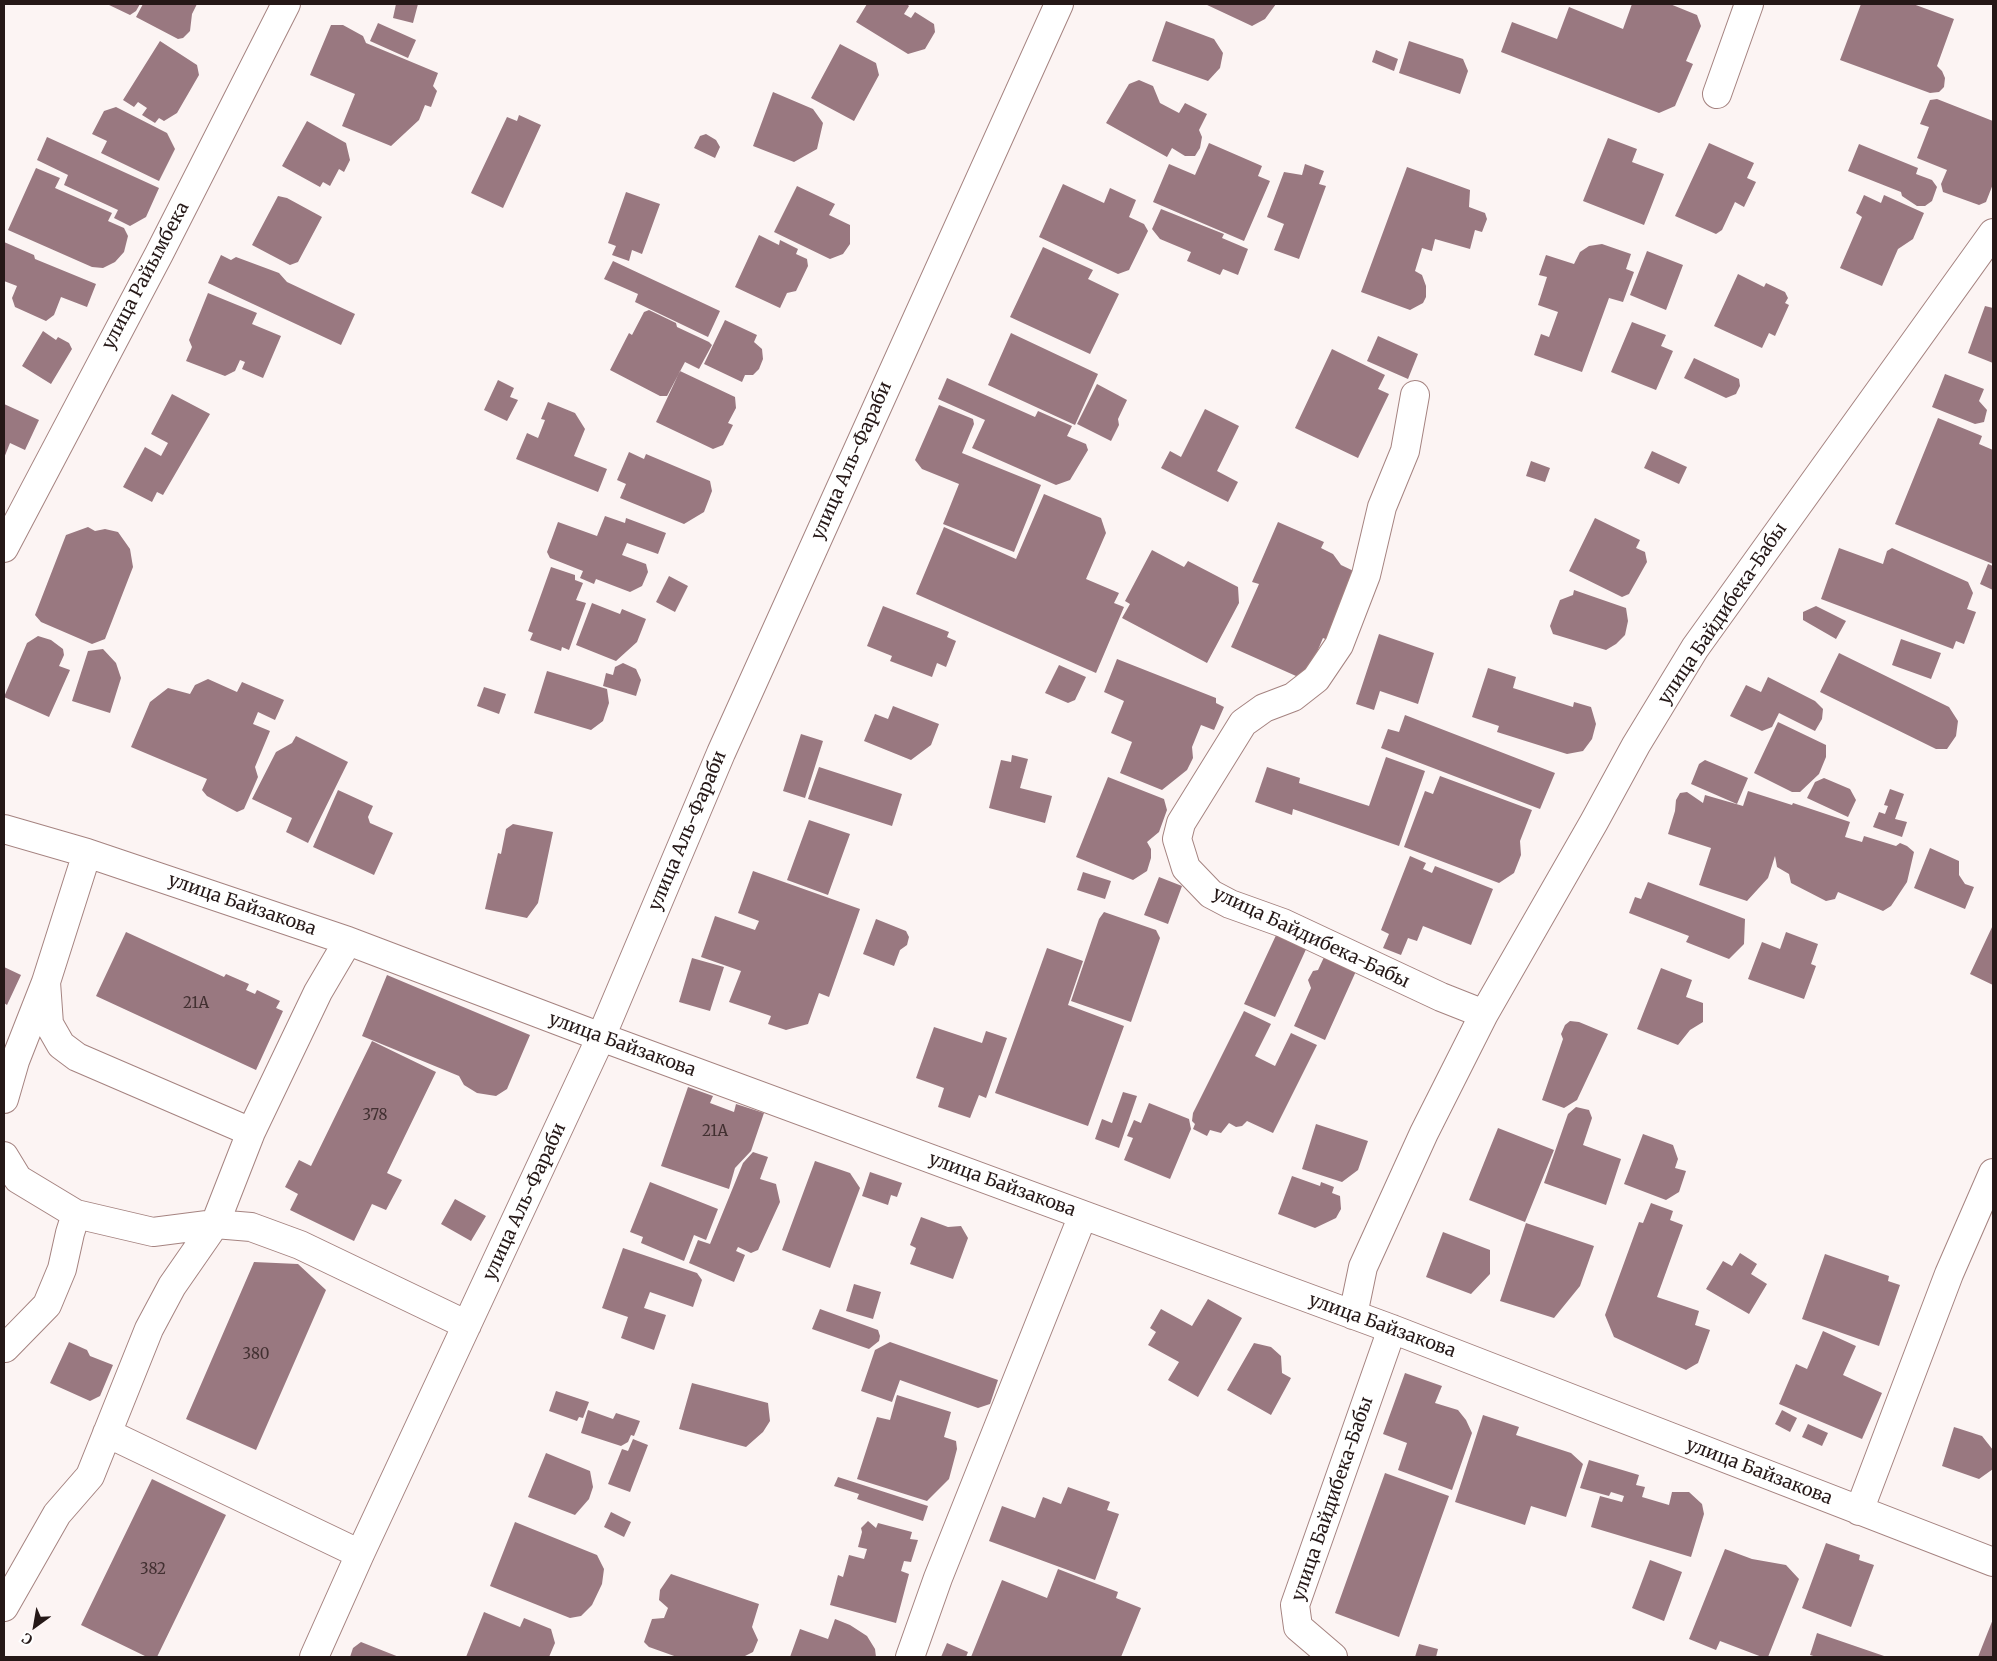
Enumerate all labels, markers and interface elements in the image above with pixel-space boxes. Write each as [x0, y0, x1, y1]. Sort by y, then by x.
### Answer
street label: улица Райымбека [98, 198, 194, 354]
street label: улица Аль-Фараби [807, 378, 897, 544]
street label: улица Байдибека-Бабы [1654, 519, 1792, 709]
street label: улица Аль-Фараби [645, 748, 731, 914]
street label: улица Байзакова [165, 870, 319, 940]
street label: улица Байдибека-Бабы [1209, 883, 1413, 993]
house number: 21А [183, 995, 209, 1013]
street label: улица Байзакова [545, 1008, 699, 1082]
house number: 378 [362, 1107, 388, 1125]
street label: улица Аль-Фараби [479, 1120, 571, 1284]
house number: 21А [702, 1123, 728, 1141]
street label: улица Байзакова [925, 1148, 1079, 1222]
street label: улица Байзакова [1305, 1289, 1459, 1363]
house number: 380 [242, 1346, 270, 1364]
street label: улица Байдибека-Бабы [1288, 1394, 1378, 1604]
street label: улица Байзакова [1683, 1434, 1835, 1510]
house number: 382 [140, 1561, 166, 1579]
north arrow [10, 1601, 60, 1651]
text: С [18, 1629, 36, 1649]

